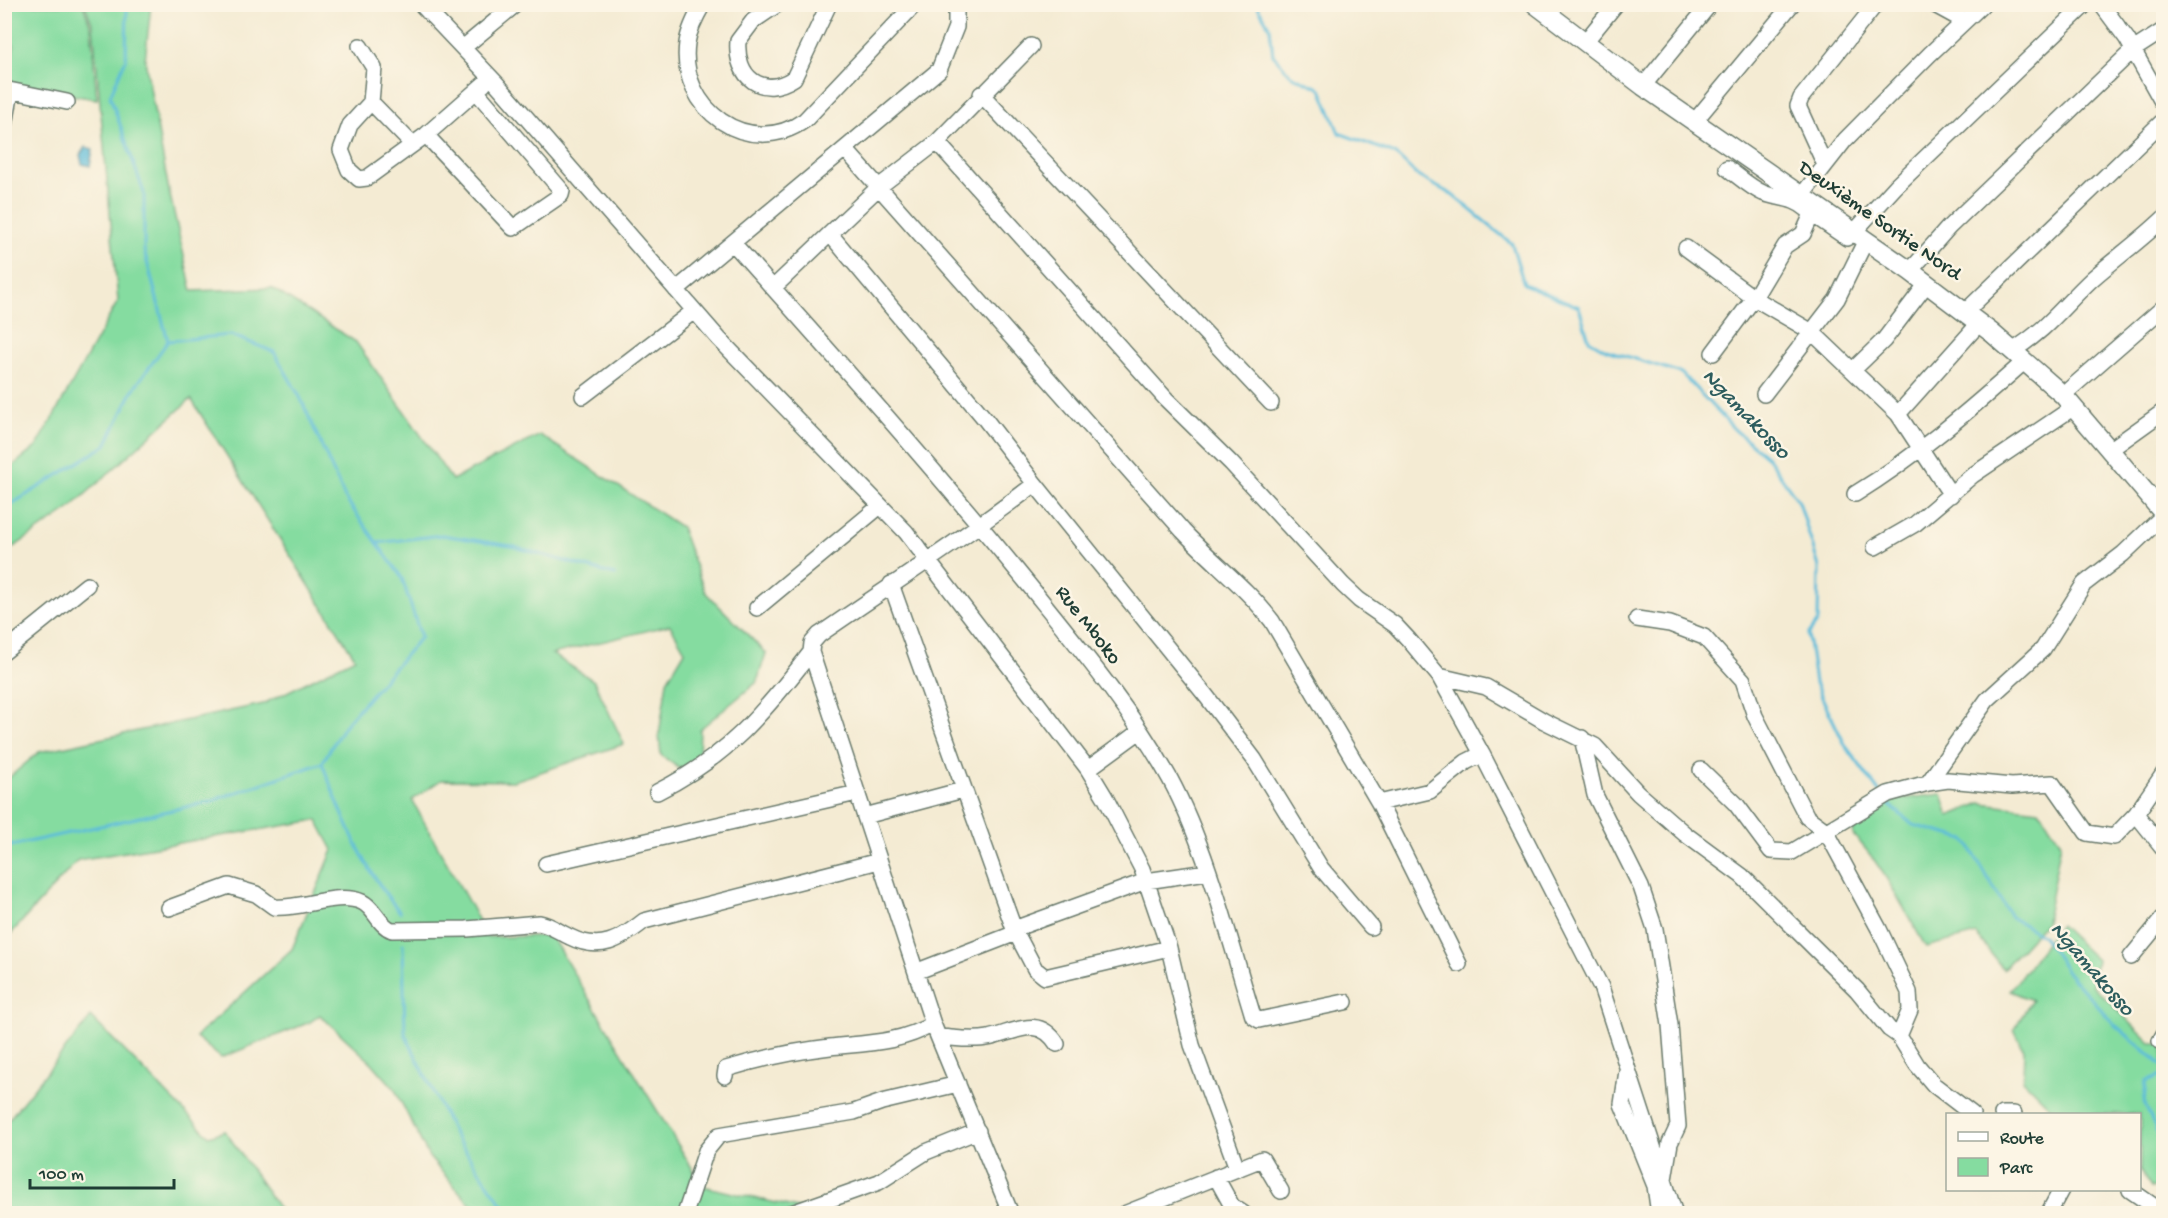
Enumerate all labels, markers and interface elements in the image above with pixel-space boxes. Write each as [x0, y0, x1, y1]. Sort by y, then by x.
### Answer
street label: Deuxième Sortie Nord [1791, 155, 1967, 289]
water label: Ngamakosso [1695, 364, 1796, 467]
street label: Rue Mboko [1048, 581, 1126, 671]
water label: Ngamakosso [2043, 918, 2140, 1023]
legend [1946, 1113, 2141, 1191]
text: Route [2000, 1129, 2045, 1150]
scale bar [30, 1152, 174, 1190]
text: Parc [1999, 1159, 2033, 1180]
text: 100 m [38, 1165, 84, 1186]

